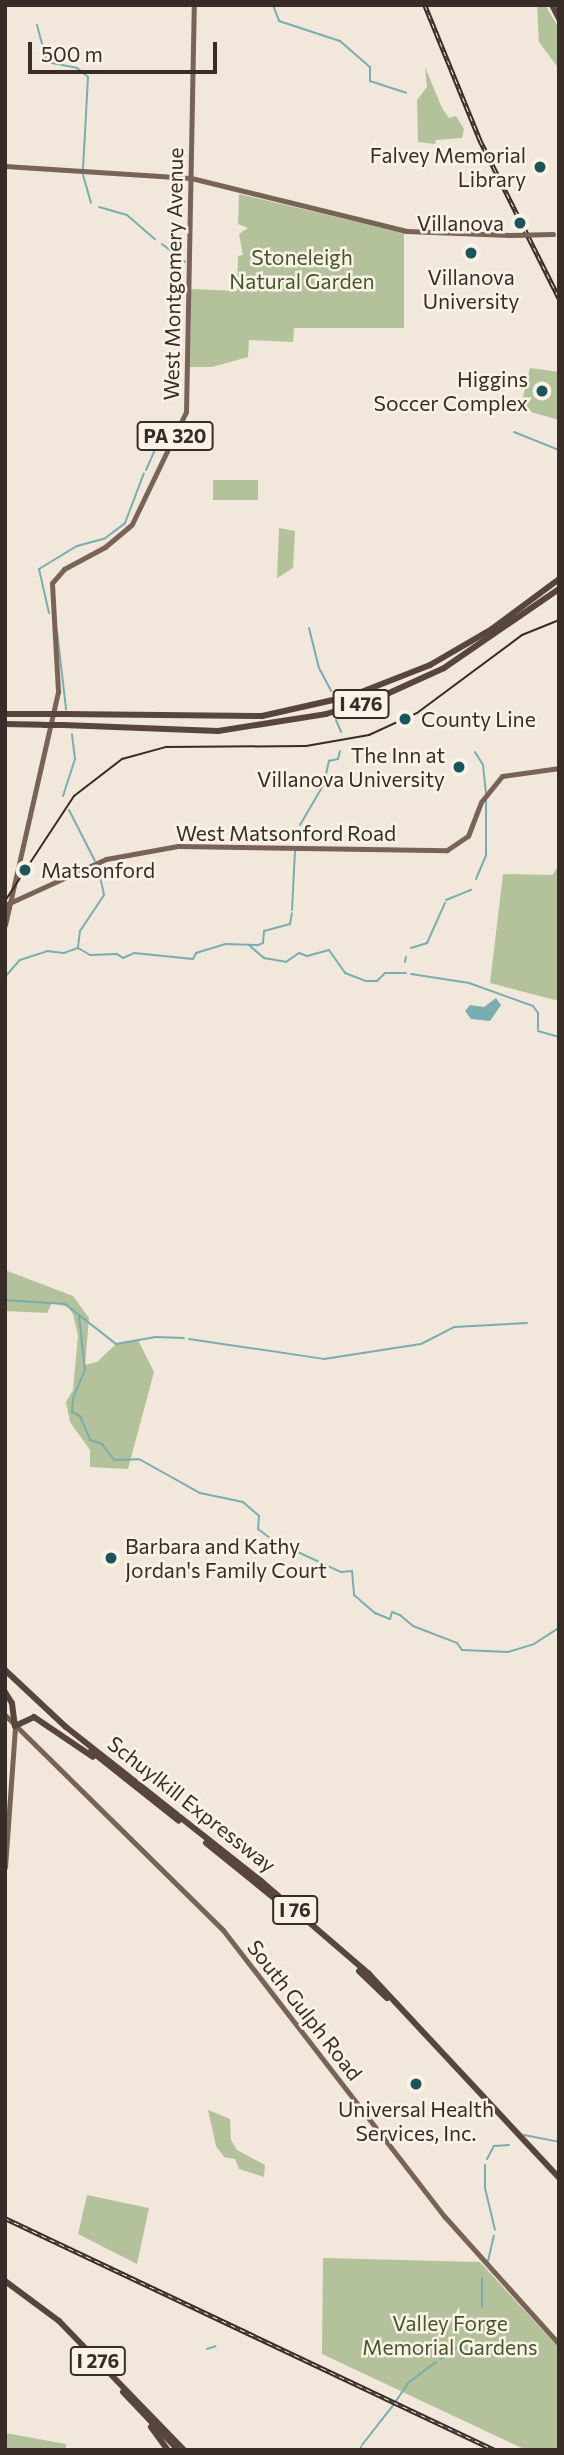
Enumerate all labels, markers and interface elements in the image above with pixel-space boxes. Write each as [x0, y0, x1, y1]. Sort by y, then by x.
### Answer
scale bar [32, 28, 220, 72]
text: 500 m [41, 41, 103, 66]
place label: Falvey Memorial Library [370, 142, 526, 192]
street label: West Montgomery Avenue [158, 147, 188, 401]
marker: Falvey Memorial Library [532, 159, 548, 175]
place label: Villanova [417, 210, 504, 236]
marker: Villanova [510, 213, 530, 233]
park label: Stoneleigh Natural Garden [229, 244, 375, 294]
marker: Villanova University [463, 245, 479, 261]
place label: Villanova University [423, 264, 519, 314]
place label: Higgins Soccer Complex [374, 366, 528, 416]
marker: Higgins Soccer Complex [534, 383, 550, 399]
road number: PA 320 [136, 420, 214, 452]
road number: I 476 [331, 688, 391, 720]
place label: County Line [421, 706, 536, 732]
marker: County Line [395, 709, 415, 729]
place label: The Inn at Villanova University [257, 742, 445, 792]
marker: The Inn at Villanova University [451, 759, 467, 775]
street label: West Matsonford Road [176, 820, 396, 846]
place label: Matsonford [41, 857, 155, 883]
marker: Matsonford [15, 860, 35, 880]
place label: Barbara and Kathy Jordan's Family Court [125, 1533, 327, 1583]
marker: Barbara and Kathy Jordan's Family Court [103, 1550, 119, 1566]
street label: Schuylkill Expressway [103, 1731, 281, 1877]
road number: I 76 [270, 1894, 320, 1926]
street label: South Gulph Road [242, 1935, 368, 2085]
marker: Universal Health Services, Inc. [406, 2074, 426, 2094]
place label: Universal Health Services, Inc. [338, 2096, 494, 2146]
park label: Valley Forge Memorial Gardens [362, 2310, 538, 2360]
road number: I 276 [68, 2346, 128, 2376]

